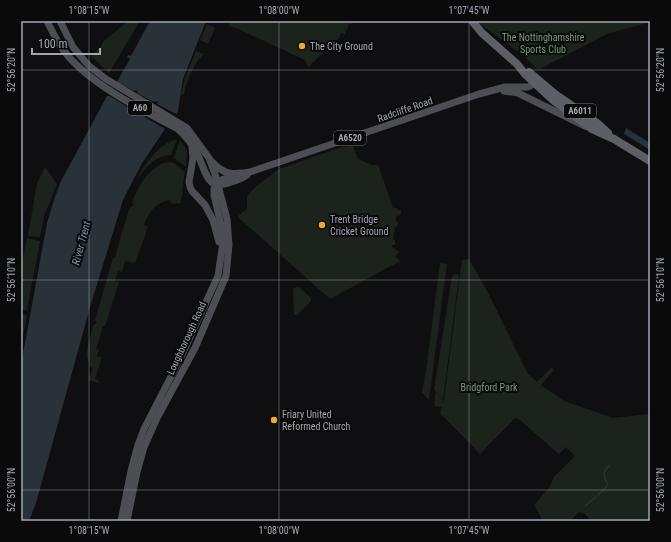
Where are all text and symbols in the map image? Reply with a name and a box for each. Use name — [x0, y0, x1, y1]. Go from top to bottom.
text: 1°08'15"W — [69, 5, 110, 16]
text: 1°08'00"W — [259, 5, 300, 16]
text: 1°07'45"W — [449, 5, 490, 16]
scale bar — [32, 30, 100, 56]
park label: The Nottinghamshire Sports Club — [502, 32, 585, 55]
text: 100 m — [38, 37, 68, 51]
marker: The City Ground — [297, 41, 307, 51]
place label: The City Ground — [310, 41, 373, 52]
text: 52°56'20"N — [6, 48, 17, 92]
text: 52°56'20"N — [655, 48, 666, 92]
street label: Radcliffe Road — [376, 95, 434, 124]
road number: A60 — [128, 101, 152, 115]
road number: A6011 — [564, 104, 596, 118]
road number: A6520 — [334, 131, 366, 145]
place label: Trent Bridge Cricket Ground — [330, 214, 389, 237]
water label: River Trent — [69, 219, 94, 266]
marker: Trent Bridge Cricket Ground — [317, 220, 327, 230]
text: 52°56'10"N — [6, 258, 17, 302]
text: 52°56'10"N — [655, 258, 666, 302]
street label: Loughborough Road — [165, 300, 208, 376]
park label: Bridgford Park — [461, 382, 518, 393]
place label: Friary United Reformed Church — [282, 409, 351, 432]
marker: Friary United Reformed Church — [269, 415, 279, 425]
text: 52°56'00"N — [6, 468, 17, 512]
text: 52°56'00"N — [655, 468, 666, 512]
text: 1°08'15"W — [69, 525, 110, 536]
text: 1°08'00"W — [259, 525, 300, 536]
text: 1°07'45"W — [449, 525, 490, 536]

